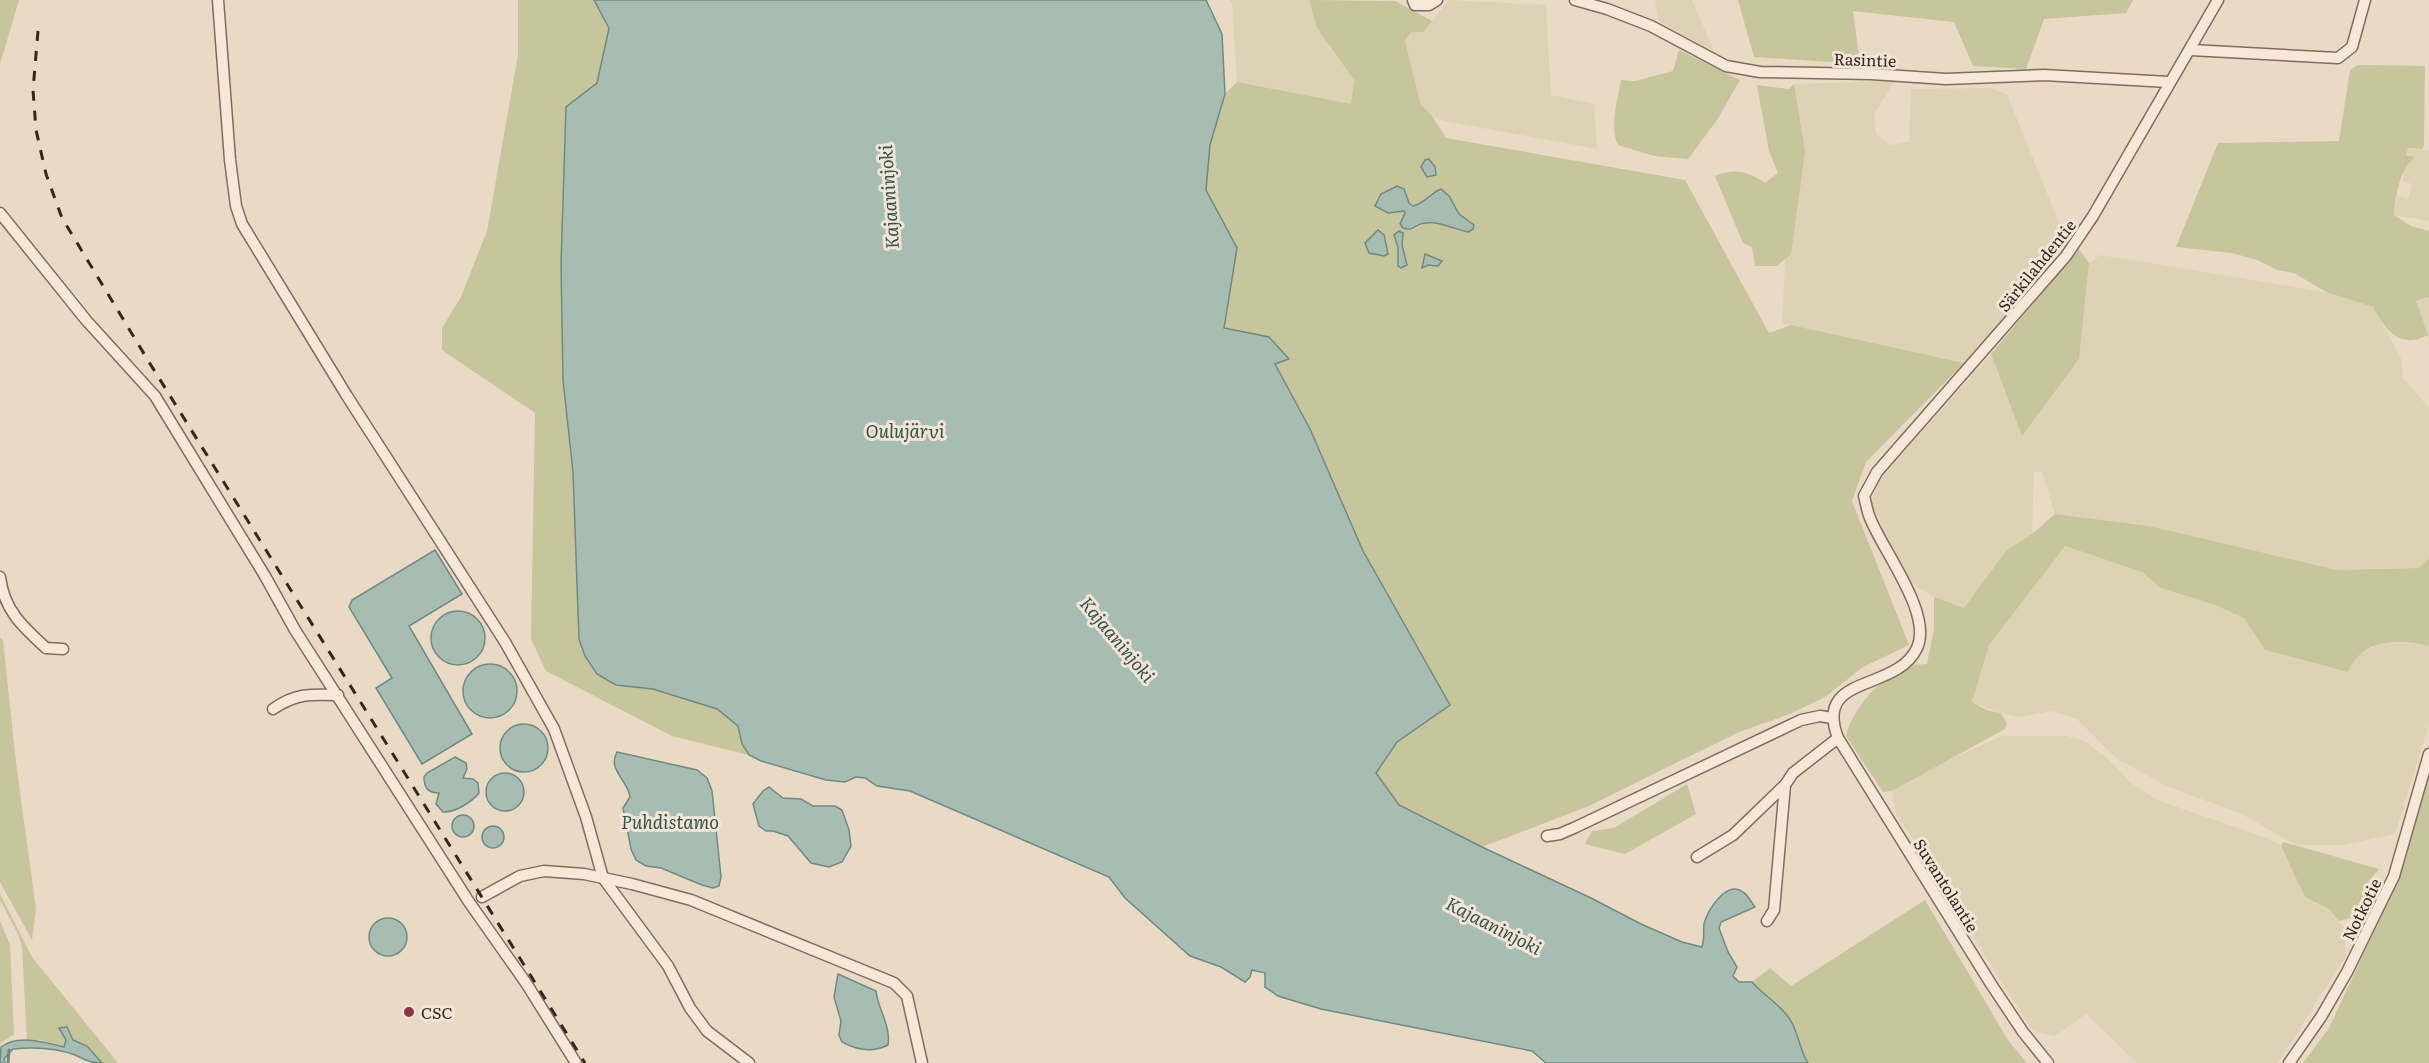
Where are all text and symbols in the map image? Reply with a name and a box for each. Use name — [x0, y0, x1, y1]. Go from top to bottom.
street label: Rasintie — [1833, 46, 1897, 72]
water label: Kajaaninjoki — [871, 143, 905, 250]
street label: Särkilahdentie — [1991, 214, 2081, 316]
water label: Oulujärvi — [866, 417, 945, 444]
water label: Kajaaninjoki — [1074, 590, 1162, 688]
water label: Puhdistamo — [621, 808, 719, 835]
street label: Suvantolantie — [1909, 834, 1985, 936]
street label: Notkotie — [2336, 874, 2386, 944]
water label: Kajaaninjoki — [1441, 889, 1547, 961]
place label: CSC — [421, 1000, 453, 1024]
marker: CSC — [402, 1005, 416, 1019]

